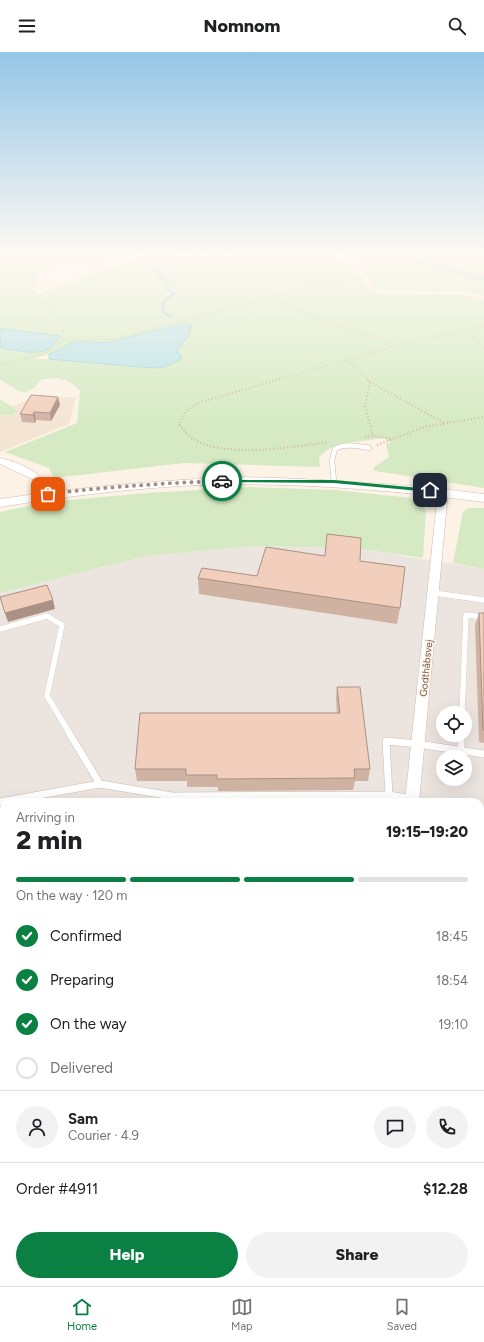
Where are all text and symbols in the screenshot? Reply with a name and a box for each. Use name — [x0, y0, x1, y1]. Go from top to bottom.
icon: menu — [16, 15, 38, 37]
text: Nomnom — [204, 15, 280, 37]
icon: search — [446, 15, 468, 37]
courier — [202, 461, 242, 501]
icon: car — [211, 470, 233, 492]
pin — [413, 473, 447, 507]
pin — [31, 477, 65, 511]
icon: home — [419, 479, 441, 501]
icon: bag — [37, 483, 59, 505]
street label: Godthåbsvej — [417, 638, 435, 697]
map controls — [436, 706, 472, 786]
button: locate — [436, 706, 472, 742]
button: layers — [436, 750, 472, 786]
text: Arriving in — [16, 810, 75, 825]
text: 19:15–19:20 — [386, 823, 468, 841]
text: 2 min — [16, 824, 82, 856]
text: On the way · 120 m — [16, 888, 127, 903]
icon: check — [16, 925, 38, 947]
text: Confirmed — [50, 927, 122, 945]
text: 18:45 — [436, 929, 468, 944]
icon: check — [16, 969, 38, 991]
text: Preparing — [50, 971, 114, 989]
text: 18:54 — [436, 973, 468, 988]
icon: check — [16, 1013, 38, 1035]
text: On the way — [50, 1015, 127, 1033]
text: 19:10 — [438, 1017, 468, 1032]
text: Delivered — [50, 1059, 113, 1077]
button: person — [16, 1106, 58, 1148]
button: chat — [374, 1106, 416, 1148]
button: phone — [426, 1106, 468, 1148]
text: Sam — [68, 1110, 98, 1128]
text: Courier · 4.9 — [68, 1128, 139, 1143]
text: Order #4911 — [16, 1180, 98, 1198]
text: $12.28 — [423, 1180, 468, 1198]
button: Help — [16, 1232, 238, 1278]
button: Share — [246, 1232, 468, 1278]
tab: Home — [67, 1296, 97, 1333]
tab: Map — [231, 1296, 253, 1333]
tab: Saved — [387, 1296, 417, 1333]

